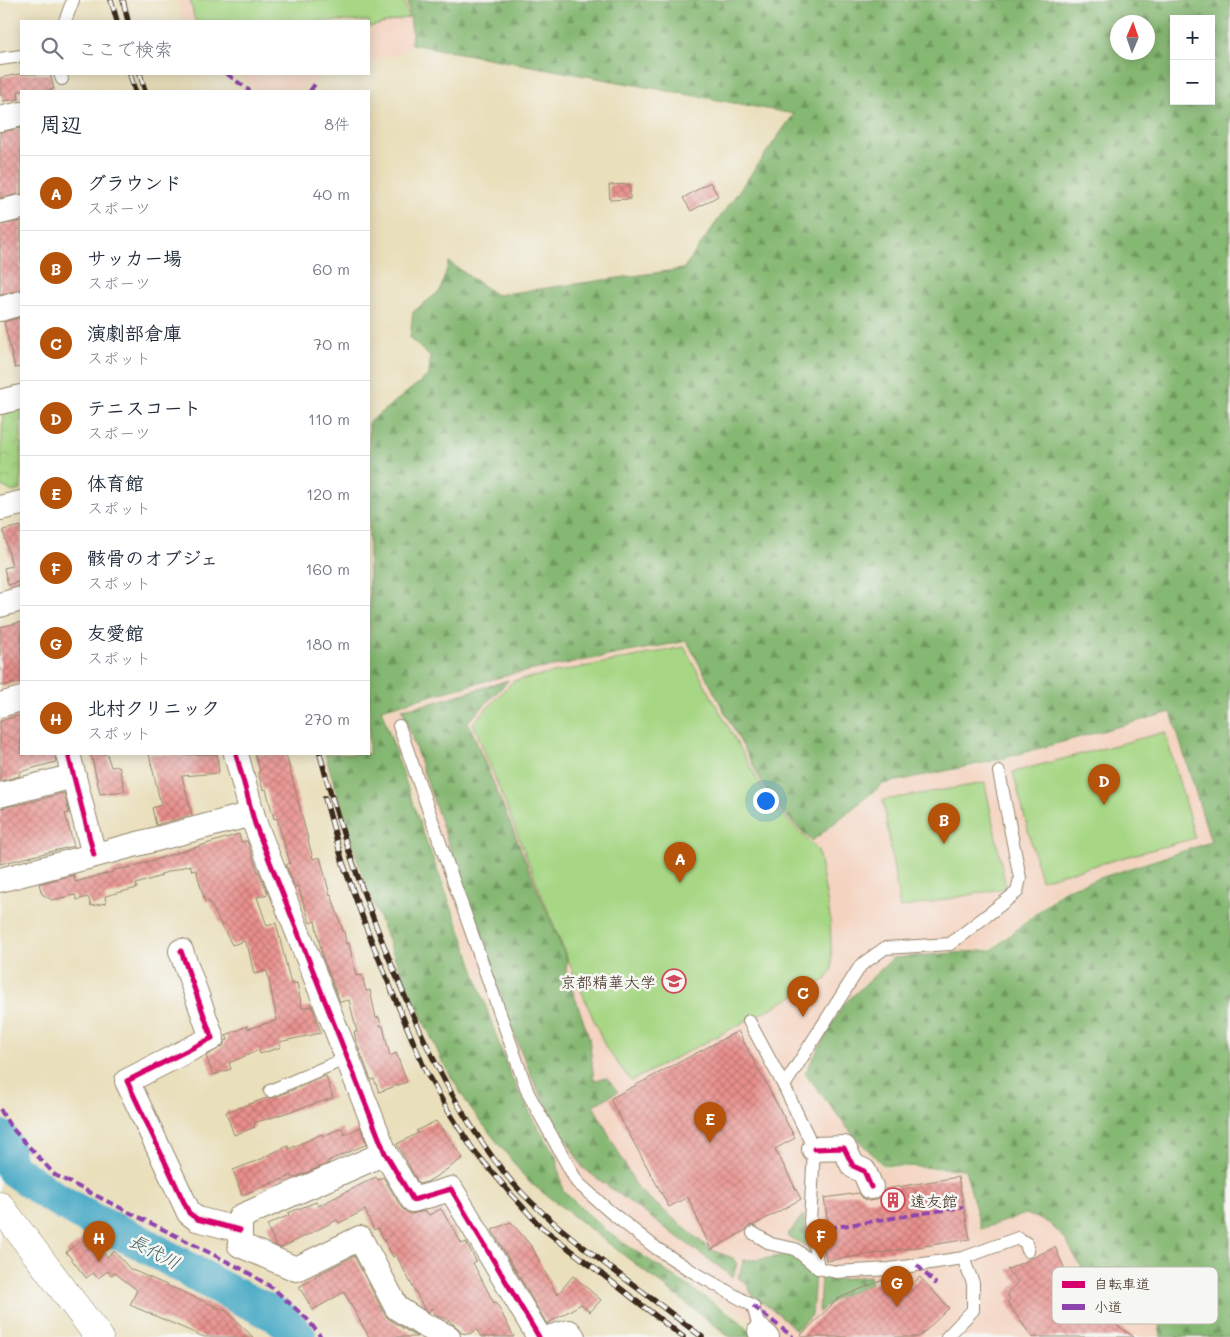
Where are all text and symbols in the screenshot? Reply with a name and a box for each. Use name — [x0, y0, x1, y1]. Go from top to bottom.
north arrow — [1110, 15, 1155, 60]
map controls — [1170, 15, 1215, 105]
button: + — [1170, 15, 1215, 60]
search box — [20, 20, 370, 75]
icon: search — [38, 34, 66, 62]
text: ここで検索 — [78, 36, 173, 61]
button: − — [1170, 60, 1215, 105]
text: 周辺 — [40, 110, 82, 137]
text: 8件 — [324, 113, 350, 134]
text: グラウンド — [87, 170, 182, 195]
text: A — [50, 183, 62, 204]
text: 40 m — [313, 183, 350, 204]
text: スポーツ — [87, 197, 151, 218]
text: サッカー場 — [87, 245, 182, 270]
text: B — [51, 258, 61, 279]
text: 60 m — [313, 258, 350, 279]
text: スポーツ — [87, 272, 151, 293]
text: 演劇部倉庫 — [87, 320, 182, 345]
text: C — [50, 333, 62, 354]
text: 70 m — [313, 333, 350, 354]
text: スポット — [87, 347, 151, 368]
text: テニスコート — [87, 395, 201, 420]
text: D — [50, 408, 62, 429]
text: 110 m — [308, 408, 350, 429]
text: スポーツ — [87, 422, 151, 443]
text: 体育館 — [87, 470, 144, 495]
text: E — [51, 483, 61, 504]
text: 120 m — [306, 483, 350, 504]
text: スポット — [87, 497, 151, 518]
text: 骸骨のオブジェ — [87, 545, 218, 570]
text: F — [51, 558, 61, 579]
text: 160 m — [305, 558, 350, 579]
text: スポット — [87, 572, 151, 593]
text: 友愛館 — [87, 620, 144, 645]
text: G — [50, 633, 62, 654]
text: 180 m — [305, 633, 350, 654]
text: スポット — [87, 647, 151, 668]
text: 北村クリニック — [87, 695, 220, 720]
text: H — [50, 708, 62, 729]
text: 270 m — [304, 708, 350, 729]
text: スポット — [87, 722, 151, 743]
pin: D — [1088, 764, 1120, 805]
your location — [753, 788, 779, 814]
pin: B — [928, 803, 960, 844]
pin: A — [664, 842, 696, 883]
school or university icon: 京都精華大学 — [661, 968, 687, 994]
place label: 京都精華大学 — [560, 971, 656, 992]
pin: C — [787, 976, 819, 1017]
pin: E — [694, 1102, 726, 1143]
building icon: 遠友館 — [880, 1187, 906, 1213]
place label: 遠友館 — [910, 1190, 958, 1211]
pin: F — [805, 1219, 837, 1260]
pin: H — [83, 1221, 115, 1262]
water label: 長代川 — [126, 1228, 184, 1274]
pin: G — [881, 1266, 913, 1307]
legend — [1052, 1267, 1218, 1324]
text: 自転車道 — [1094, 1274, 1150, 1293]
text: 小道 — [1094, 1297, 1122, 1316]

